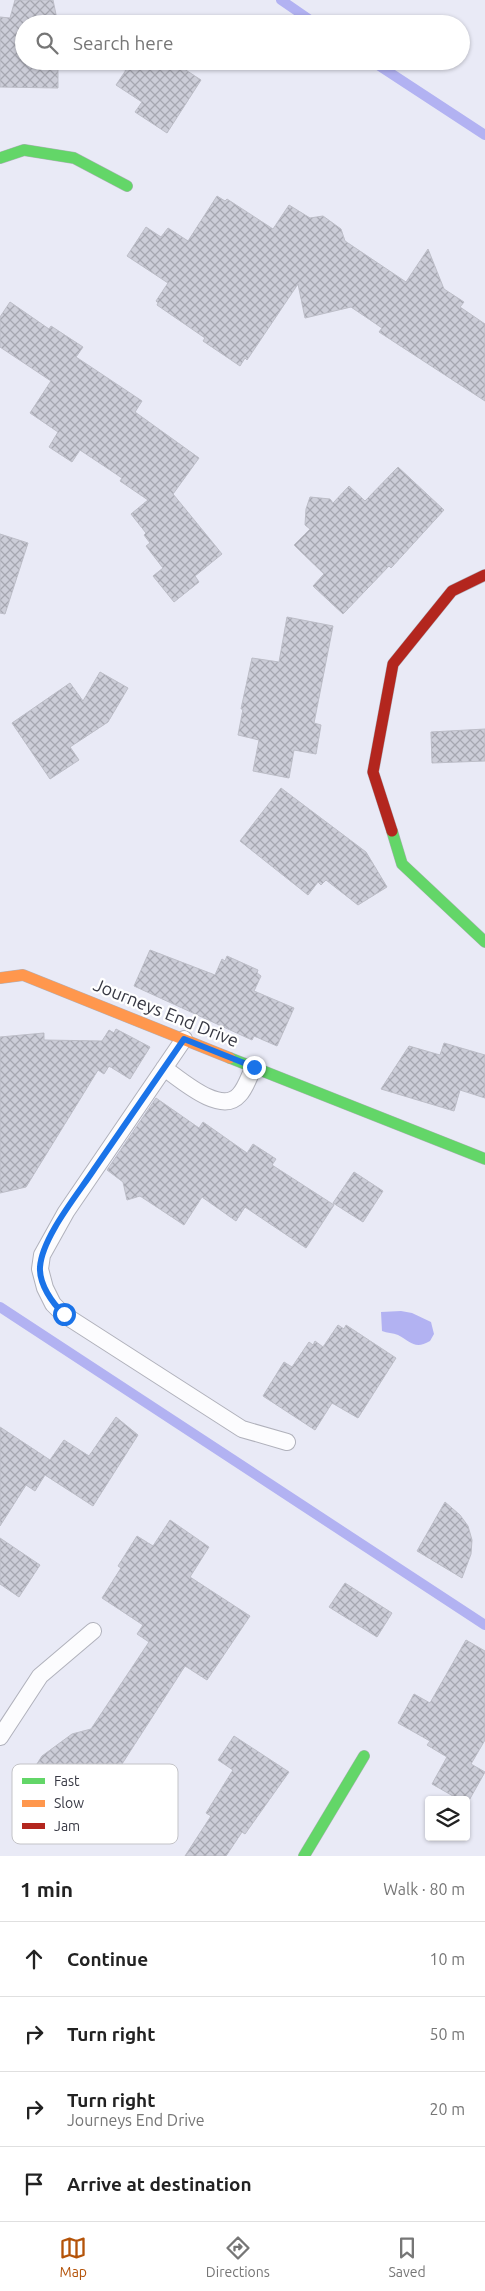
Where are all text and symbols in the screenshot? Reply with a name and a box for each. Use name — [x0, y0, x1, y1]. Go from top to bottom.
search box — [15, 15, 470, 70]
icon: search — [33, 29, 61, 57]
text: Search here — [73, 32, 173, 54]
street label: Journeys End Drive — [91, 974, 242, 1050]
route end — [243, 1056, 266, 1079]
route start — [53, 1303, 76, 1326]
legend — [12, 1764, 178, 1844]
text: Fast — [54, 1773, 80, 1789]
text: Slow — [54, 1795, 84, 1811]
map controls — [425, 1796, 470, 1841]
button: layers — [425, 1796, 470, 1841]
text: Jam — [54, 1818, 80, 1834]
text: 1 min — [20, 1877, 73, 1901]
text: Walk · 80 m — [383, 1880, 465, 1898]
icon: ahead — [20, 1945, 48, 1973]
text: Continue — [67, 1948, 148, 1970]
text: 10 m — [429, 1950, 465, 1968]
icon: right — [20, 2020, 48, 2048]
text: Turn right — [67, 2023, 155, 2045]
text: 50 m — [429, 2025, 465, 2043]
text: Turn right — [67, 2089, 155, 2111]
icon: right — [20, 2095, 48, 2123]
text: 20 m — [429, 2100, 465, 2118]
text: Journeys End Drive — [67, 2111, 205, 2129]
icon: arrive — [20, 2170, 48, 2198]
text: Arrive at destination — [67, 2173, 252, 2195]
tab: Map — [59, 2234, 87, 2280]
tab: Directions — [206, 2234, 270, 2280]
tab: Saved — [388, 2234, 426, 2280]

